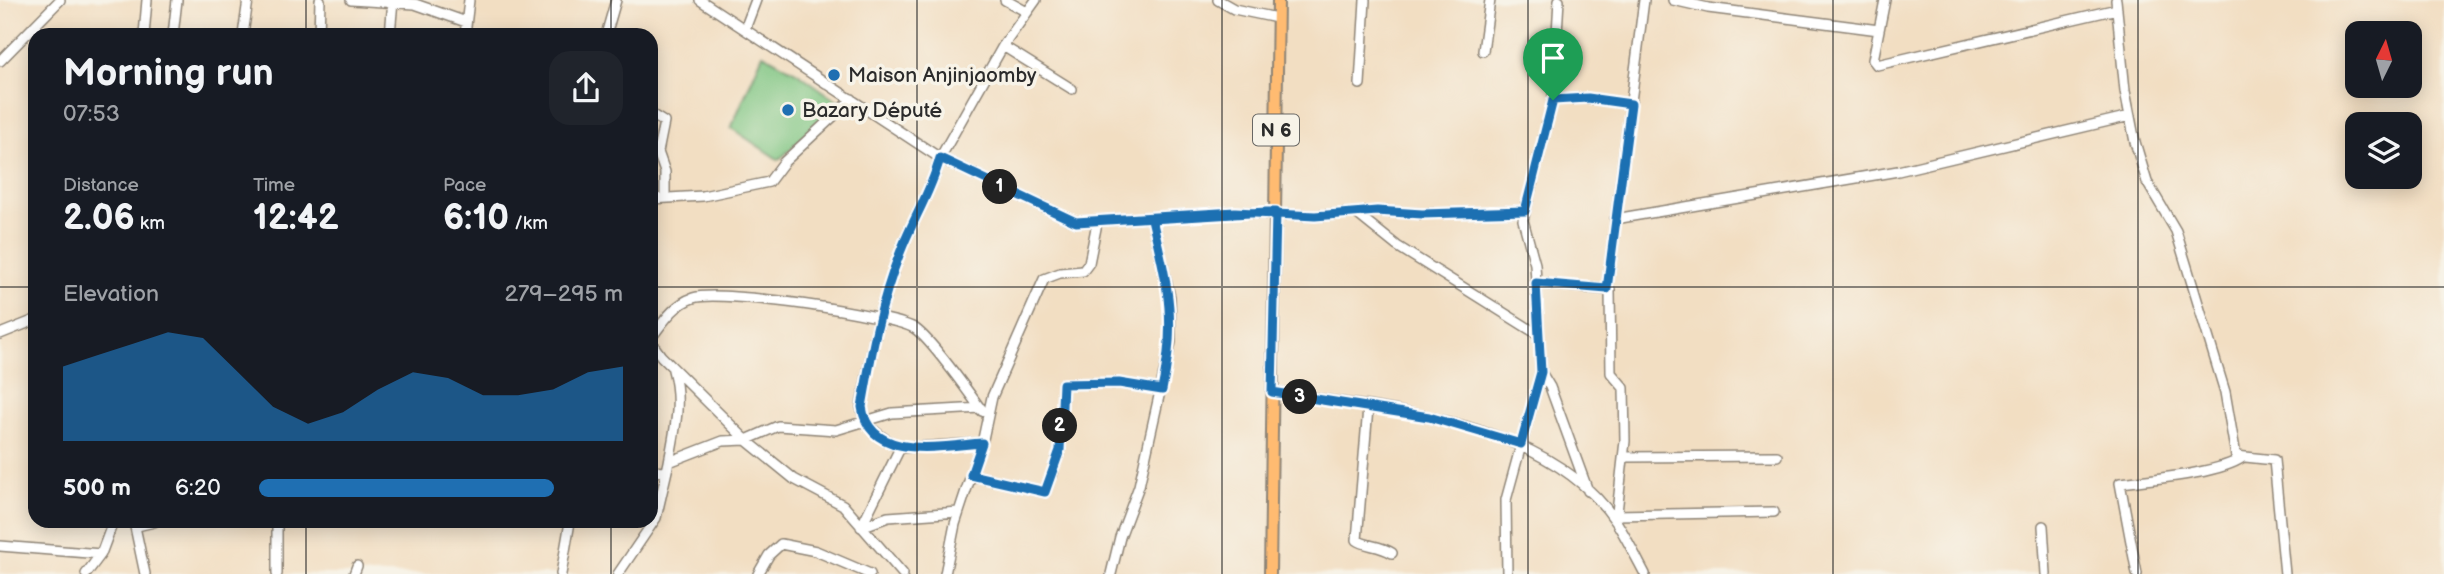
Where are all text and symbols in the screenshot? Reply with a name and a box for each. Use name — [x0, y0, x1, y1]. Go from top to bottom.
north arrow — [2345, 21, 2422, 98]
map controls — [2345, 21, 2422, 189]
pin — [1523, 28, 1583, 100]
icon: arrive — [1534, 39, 1572, 77]
text: Morning run — [63, 51, 274, 96]
button: share — [549, 51, 623, 125]
place label: Maison Anjinjaomby — [848, 63, 1037, 88]
marker: Maison Anjinjaomby — [826, 67, 842, 83]
place label: Bazary Député — [802, 98, 943, 123]
text: 07:53 — [63, 100, 120, 128]
marker: Bazary Député — [780, 102, 796, 118]
button: layers — [2345, 112, 2422, 189]
road number: N 6 — [1253, 114, 1299, 146]
pin: 1 — [982, 170, 1018, 204]
text: Distance — [63, 174, 139, 197]
text: Time — [253, 174, 295, 197]
text: Pace — [443, 174, 486, 197]
text: 1 — [996, 175, 1004, 198]
text: 2.06 — [63, 197, 135, 240]
text: 12:42 — [253, 197, 339, 240]
text: 6:10 — [443, 197, 509, 240]
text: km — [135, 212, 165, 235]
text: /km — [509, 212, 548, 235]
text: Elevation — [63, 280, 159, 308]
text: 279–295 m — [504, 280, 623, 308]
pin: 3 — [1282, 380, 1318, 414]
text: 3 — [1294, 385, 1305, 408]
pin: 2 — [1042, 408, 1078, 444]
text: 2 — [1054, 414, 1065, 437]
text: 500 m — [63, 474, 131, 502]
text: 6:20 — [175, 474, 221, 502]

